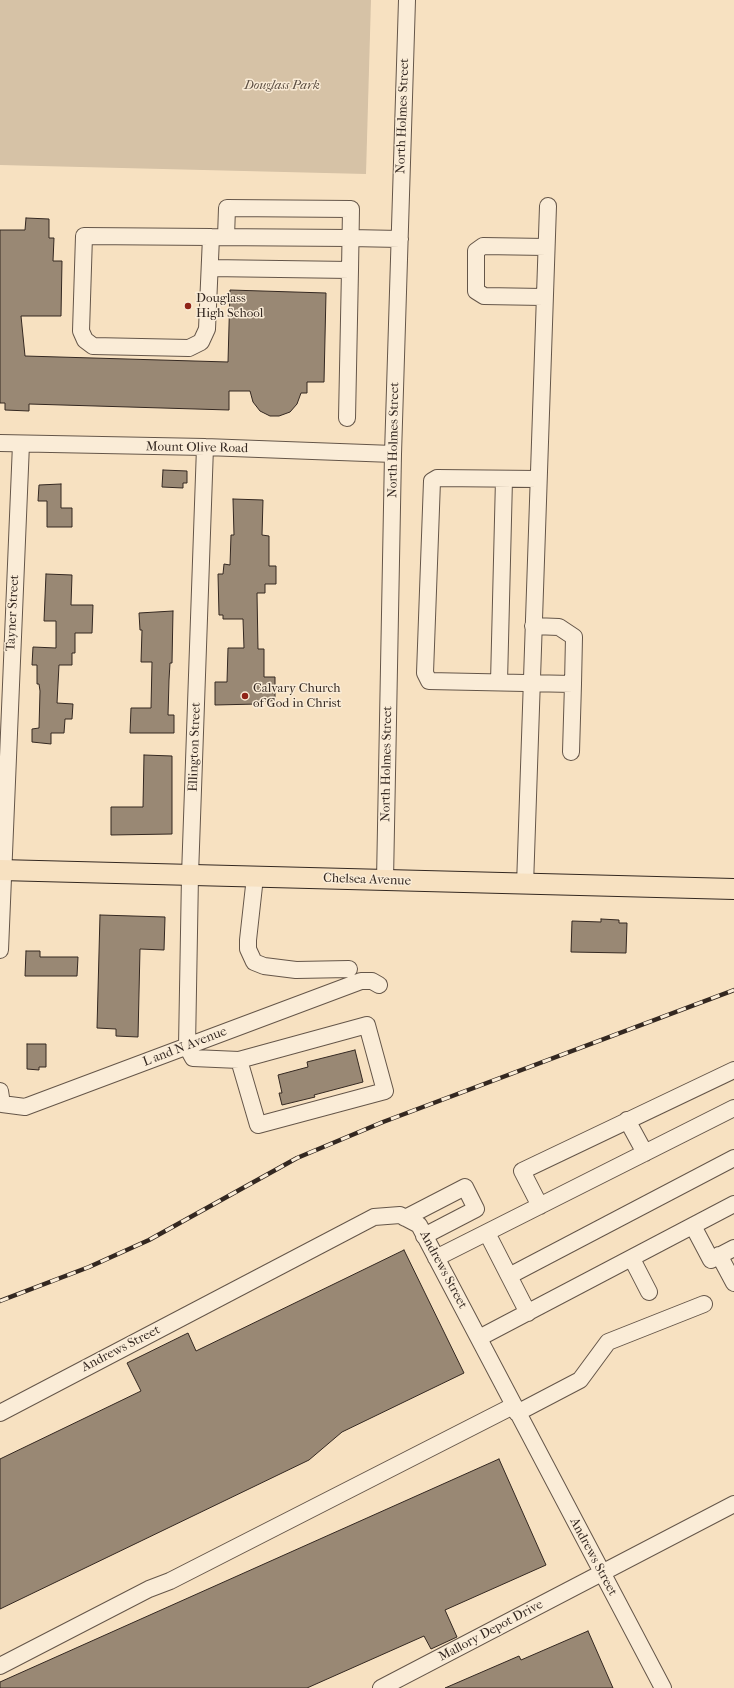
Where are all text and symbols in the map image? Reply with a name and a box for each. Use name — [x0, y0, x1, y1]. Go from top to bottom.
street label: North Holmes Street — [393, 58, 413, 174]
park label: Douglass Park — [244, 78, 320, 94]
place label: Douglass High School — [196, 291, 263, 322]
marker: Douglass High School — [183, 301, 193, 311]
street label: North Holmes Street — [385, 382, 403, 498]
street label: Mount Olive Road — [146, 439, 248, 457]
street label: Tayner Street — [3, 574, 23, 652]
place label: Calvary Church of God in Christ — [253, 681, 341, 712]
marker: Calvary Church of God in Christ — [240, 691, 250, 701]
street label: Ellington Street — [186, 702, 204, 792]
street label: North Holmes Street — [378, 706, 396, 822]
street label: Chelsea Avenue — [323, 871, 411, 889]
street label: L and N Avenue — [141, 1024, 229, 1070]
street label: Andrews Street — [416, 1228, 470, 1312]
street label: Andrews Street — [79, 1322, 163, 1376]
street label: Andrews Street — [566, 1515, 620, 1599]
street label: Mallory Depot Drive — [436, 1597, 546, 1665]

